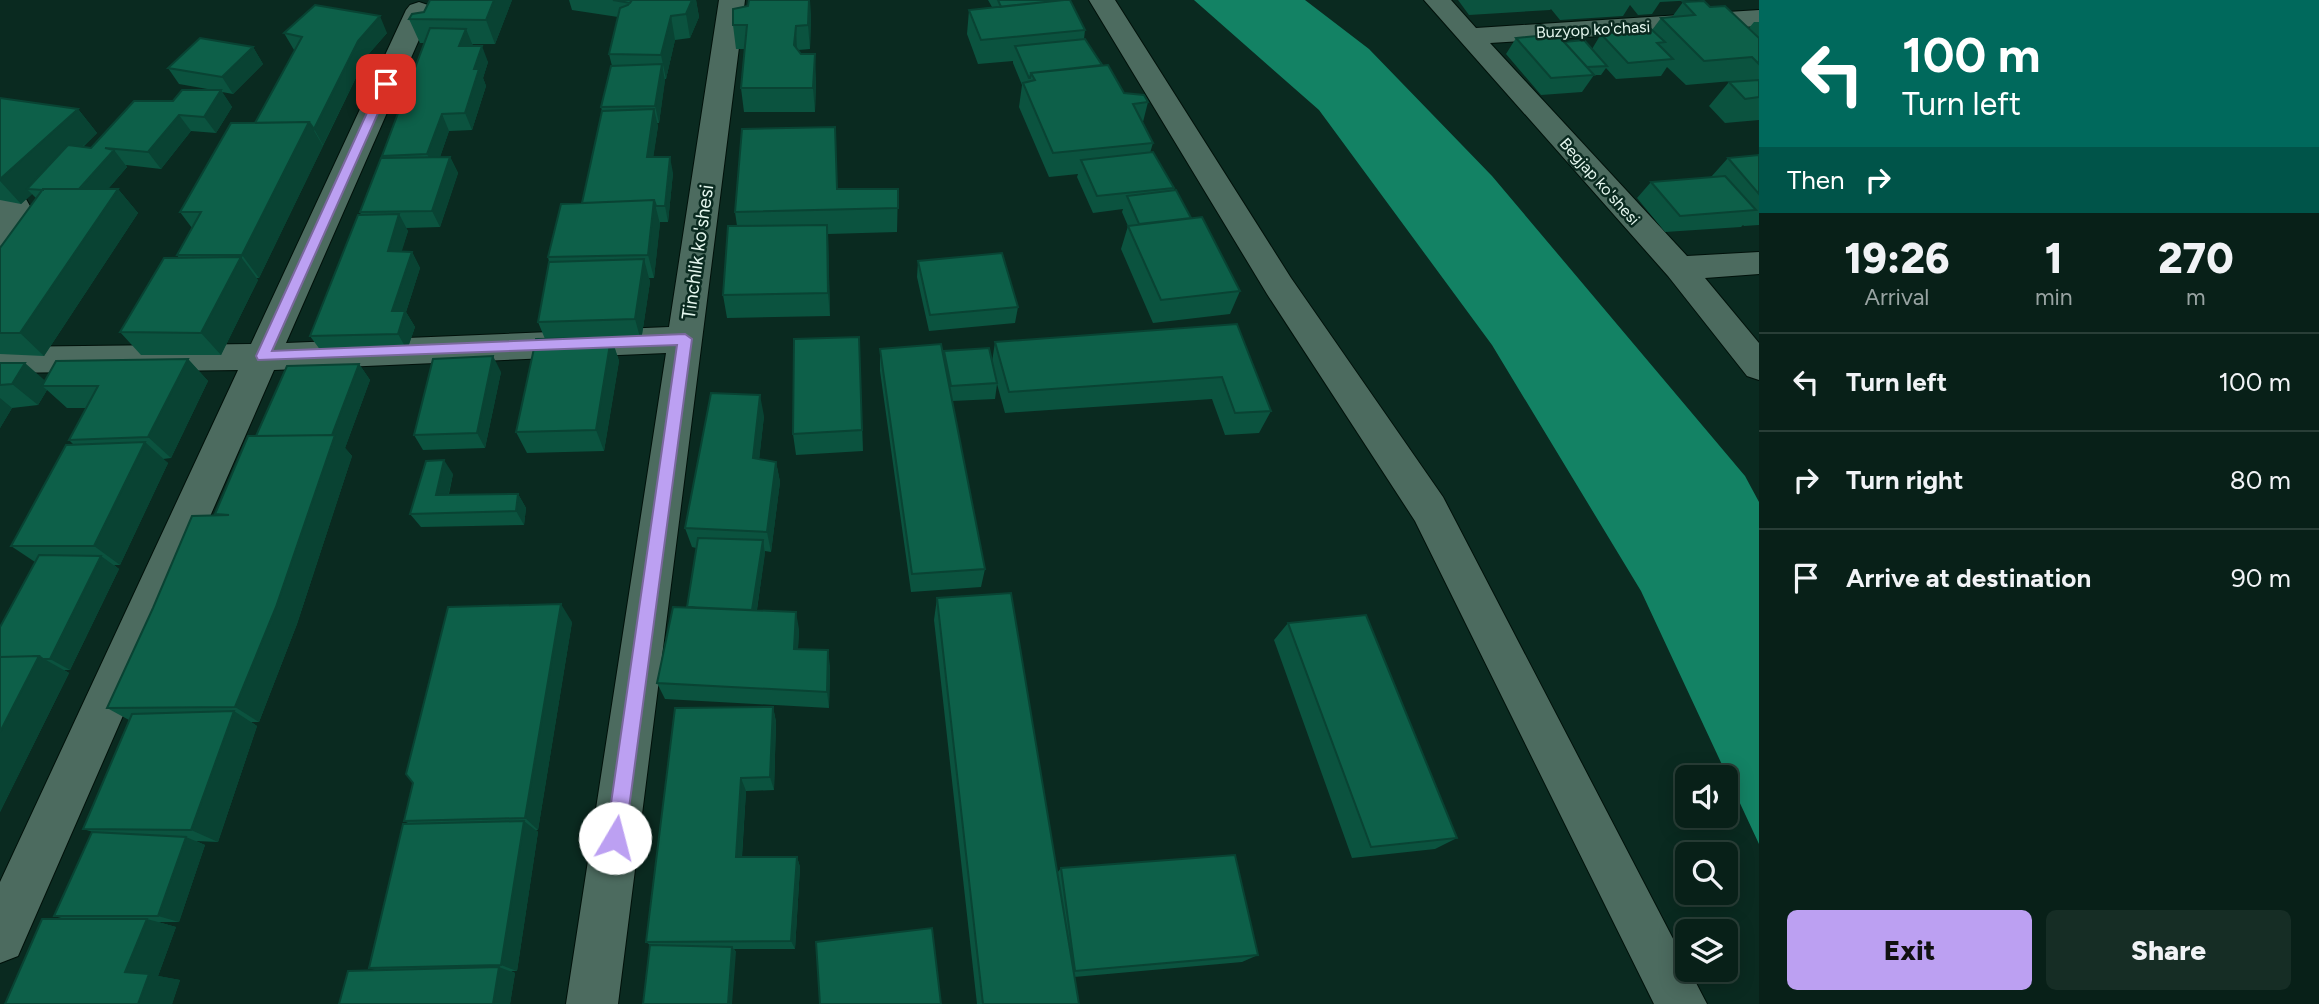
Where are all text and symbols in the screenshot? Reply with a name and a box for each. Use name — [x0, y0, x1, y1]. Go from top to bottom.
street label: Buzyop ko'chasi — [1535, 17, 1651, 42]
text: 100 m — [1902, 25, 2041, 84]
icon: left — [1787, 28, 1878, 119]
pin — [356, 54, 416, 114]
icon: arrive — [367, 65, 405, 103]
text: Turn left — [1902, 85, 2021, 123]
street label: Begjap ko'shesi — [1556, 134, 1644, 229]
icon: right — [1859, 161, 1897, 199]
text: Then — [1787, 164, 1845, 196]
street label: Tinchlik ko'shesi — [677, 183, 718, 321]
text: 19:26 — [1844, 233, 1950, 284]
text: 1 — [2045, 233, 2063, 284]
text: 270 — [2158, 233, 2234, 284]
text: Arrival — [1864, 283, 1929, 311]
text: min — [2035, 283, 2073, 311]
text: m — [2186, 283, 2206, 311]
icon: left — [1787, 363, 1825, 401]
text: Turn left — [1846, 366, 1947, 398]
text: 100 m — [2218, 366, 2291, 398]
icon: right — [1787, 461, 1825, 499]
text: Turn right — [1846, 464, 1963, 496]
text: 80 m — [2230, 464, 2291, 496]
icon: arrive — [1787, 559, 1825, 597]
text: Arrive at destination — [1846, 562, 2091, 594]
text: 90 m — [2231, 562, 2291, 594]
map controls — [1675, 765, 1738, 982]
button: sound — [1675, 765, 1738, 828]
position arrow — [578, 801, 652, 875]
button: search — [1675, 842, 1738, 905]
button: Exit — [1787, 910, 2032, 990]
button: Share — [2046, 910, 2291, 990]
button: layers — [1675, 919, 1738, 982]

